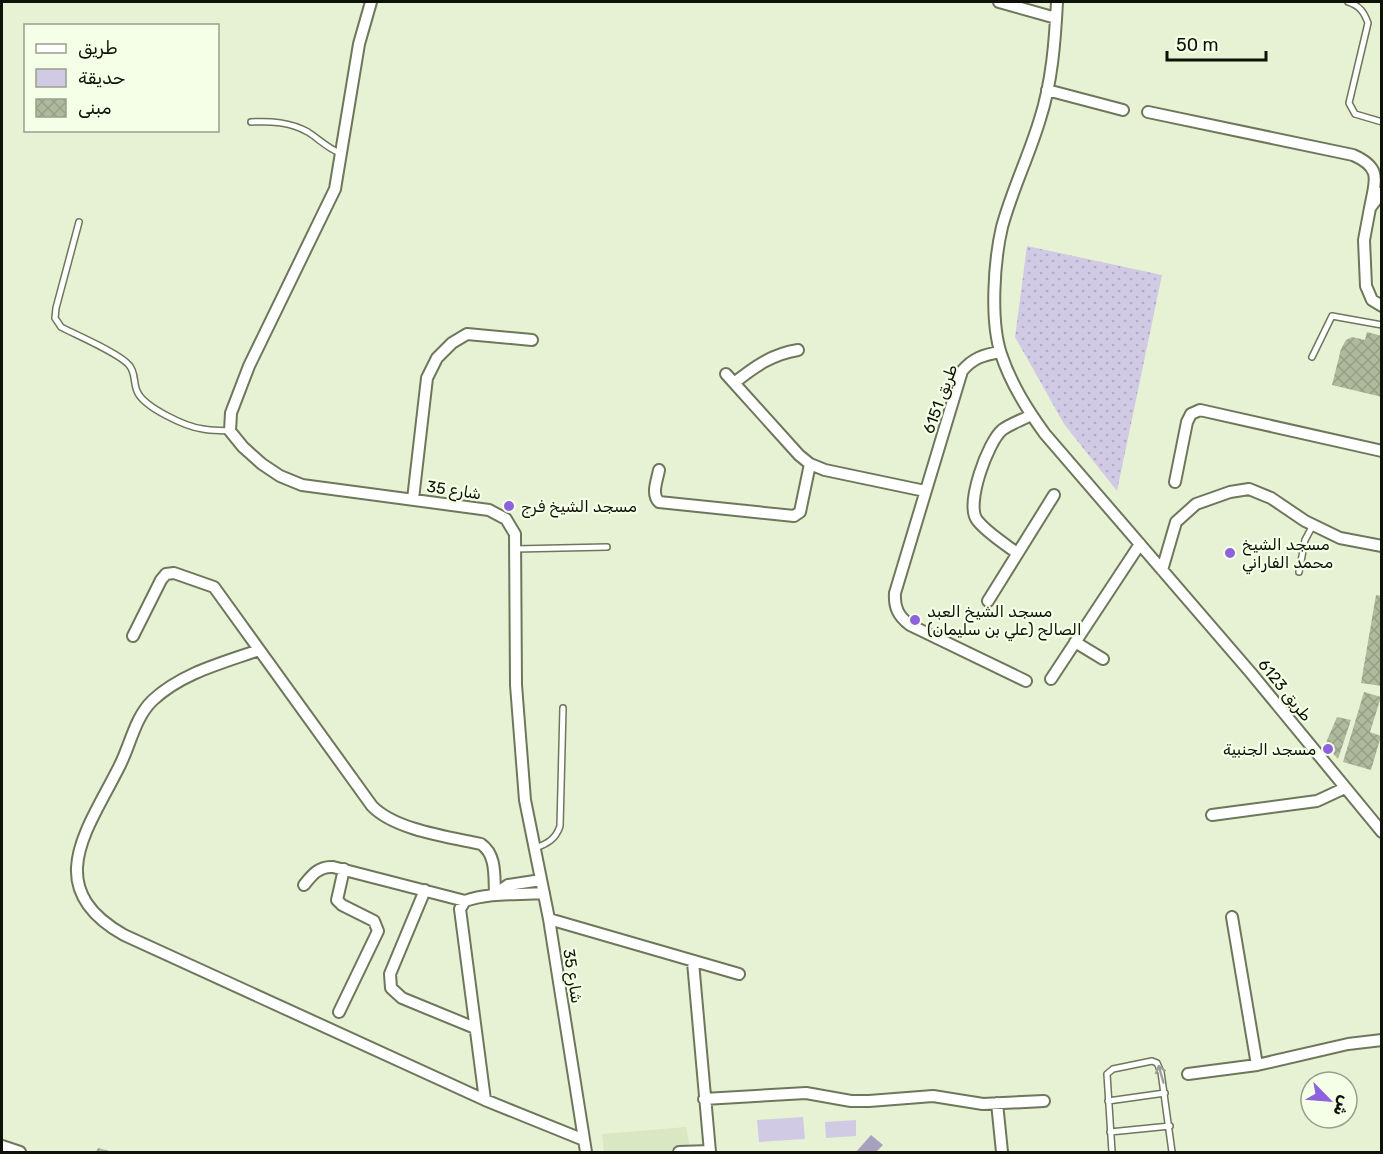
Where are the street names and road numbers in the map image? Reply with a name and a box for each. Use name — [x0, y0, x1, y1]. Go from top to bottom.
street label: طريق 6151 — [919, 362, 962, 436]
street label: شارع 35 — [425, 477, 483, 505]
street label: طريق 6123 — [1253, 655, 1316, 726]
street label: شارع 35 — [557, 947, 587, 1005]

